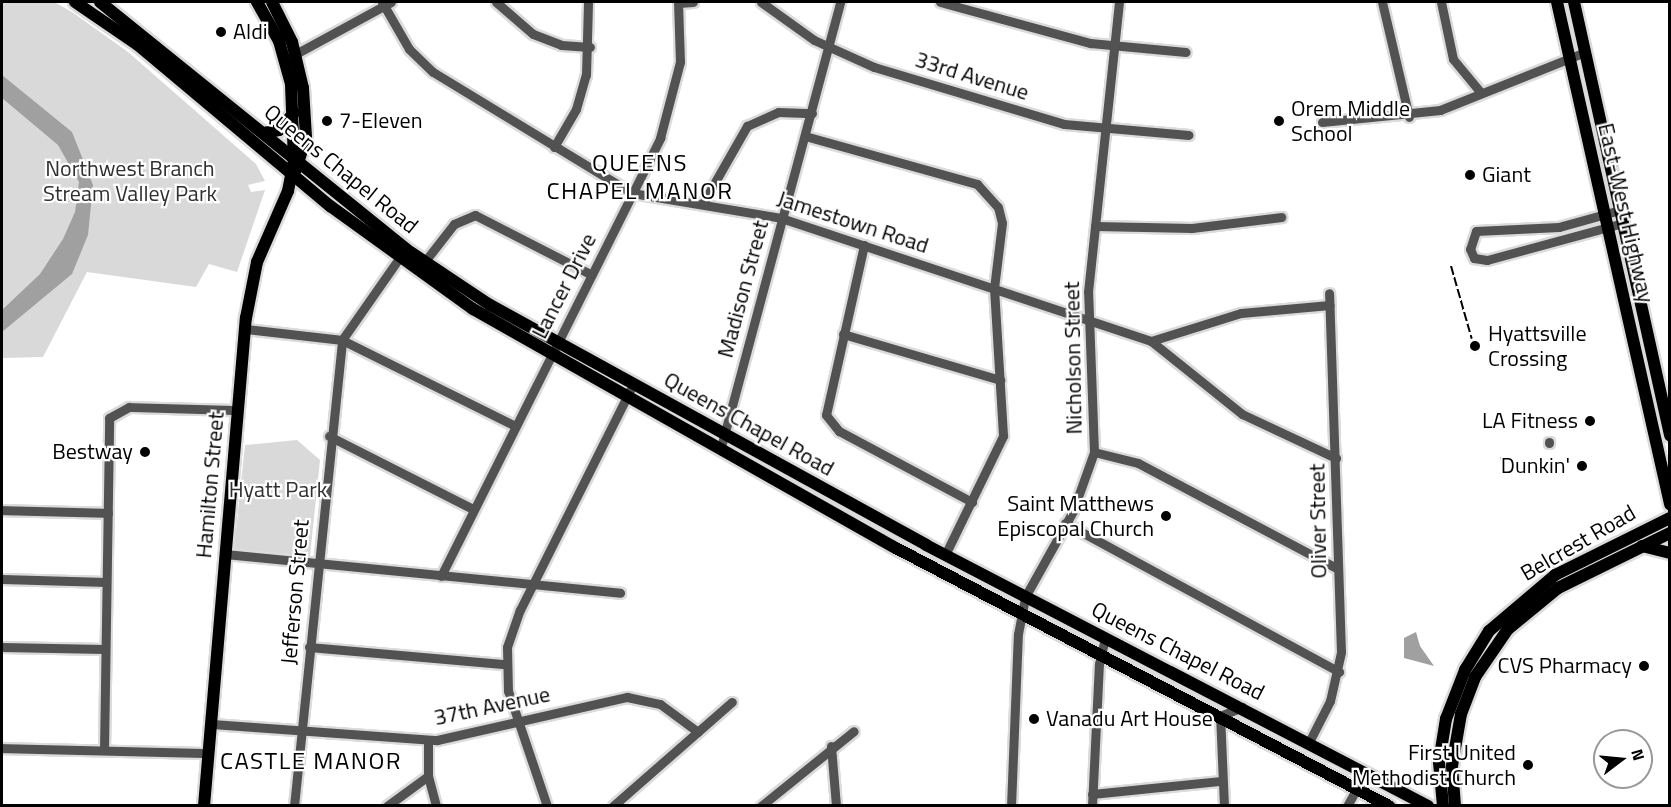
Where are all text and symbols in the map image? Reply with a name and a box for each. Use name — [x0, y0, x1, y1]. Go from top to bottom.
place label: Aldi — [233, 19, 268, 45]
marker: Aldi — [214, 25, 228, 39]
street label: 33rd Avenue — [912, 46, 1032, 106]
place label: Orem Middle School — [1291, 95, 1410, 146]
street label: Queens Chapel Road — [259, 99, 423, 239]
place label: 7-Eleven — [339, 108, 422, 134]
marker: 7-Eleven — [320, 114, 334, 128]
marker: Orem Middle School — [1272, 114, 1286, 128]
street label: East-West Highway — [1592, 121, 1660, 305]
district label: QUEENS CHAPEL MANOR — [546, 149, 734, 205]
park label: Northwest Branch Stream Valley Park — [43, 155, 217, 206]
place label: Giant — [1482, 162, 1531, 188]
marker: Giant — [1463, 168, 1477, 182]
street label: Jamestown Road — [774, 185, 932, 259]
street label: Madison Street — [712, 217, 774, 361]
street label: Lancer Drive — [526, 229, 602, 343]
street label: Nicholson Street — [1058, 281, 1088, 435]
place label: Hyattsville Crossing — [1488, 320, 1586, 372]
marker: Hyattsville Crossing — [1466, 337, 1484, 355]
street label: Queens Chapel Road — [659, 366, 839, 482]
place label: LA Fitness — [1482, 408, 1578, 434]
street label: Hamilton Street — [190, 411, 230, 559]
marker: LA Fitness — [1583, 414, 1597, 428]
place label: Bestway — [52, 439, 133, 465]
marker: Bestway — [138, 445, 152, 459]
place label: Dunkin' — [1501, 453, 1570, 479]
marker: Dunkin' — [1575, 459, 1589, 473]
street label: Oliver Street — [1304, 463, 1332, 579]
park label: Hyatt Park — [229, 477, 327, 503]
place label: Saint Matthews Episcopal Church — [997, 490, 1154, 542]
street label: Belcrest Road — [1516, 500, 1640, 586]
marker: Saint Matthews Episcopal Church — [1159, 509, 1173, 523]
street label: Jefferson Street — [276, 518, 314, 666]
street label: Queens Chapel Road — [1087, 596, 1269, 706]
place label: CVS Pharmacy — [1498, 653, 1632, 679]
marker: CVS Pharmacy — [1637, 659, 1651, 673]
street label: 37th Avenue — [432, 681, 552, 731]
place label: Vanadu Art House — [1046, 706, 1213, 732]
marker: Vanadu Art House — [1027, 712, 1041, 726]
north arrow — [1593, 729, 1653, 789]
place label: First United Methodist Church — [1352, 739, 1516, 790]
text: N — [1625, 746, 1651, 763]
district label: CASTLE MANOR — [220, 747, 402, 775]
marker: First United Methodist Church — [1521, 758, 1535, 772]

